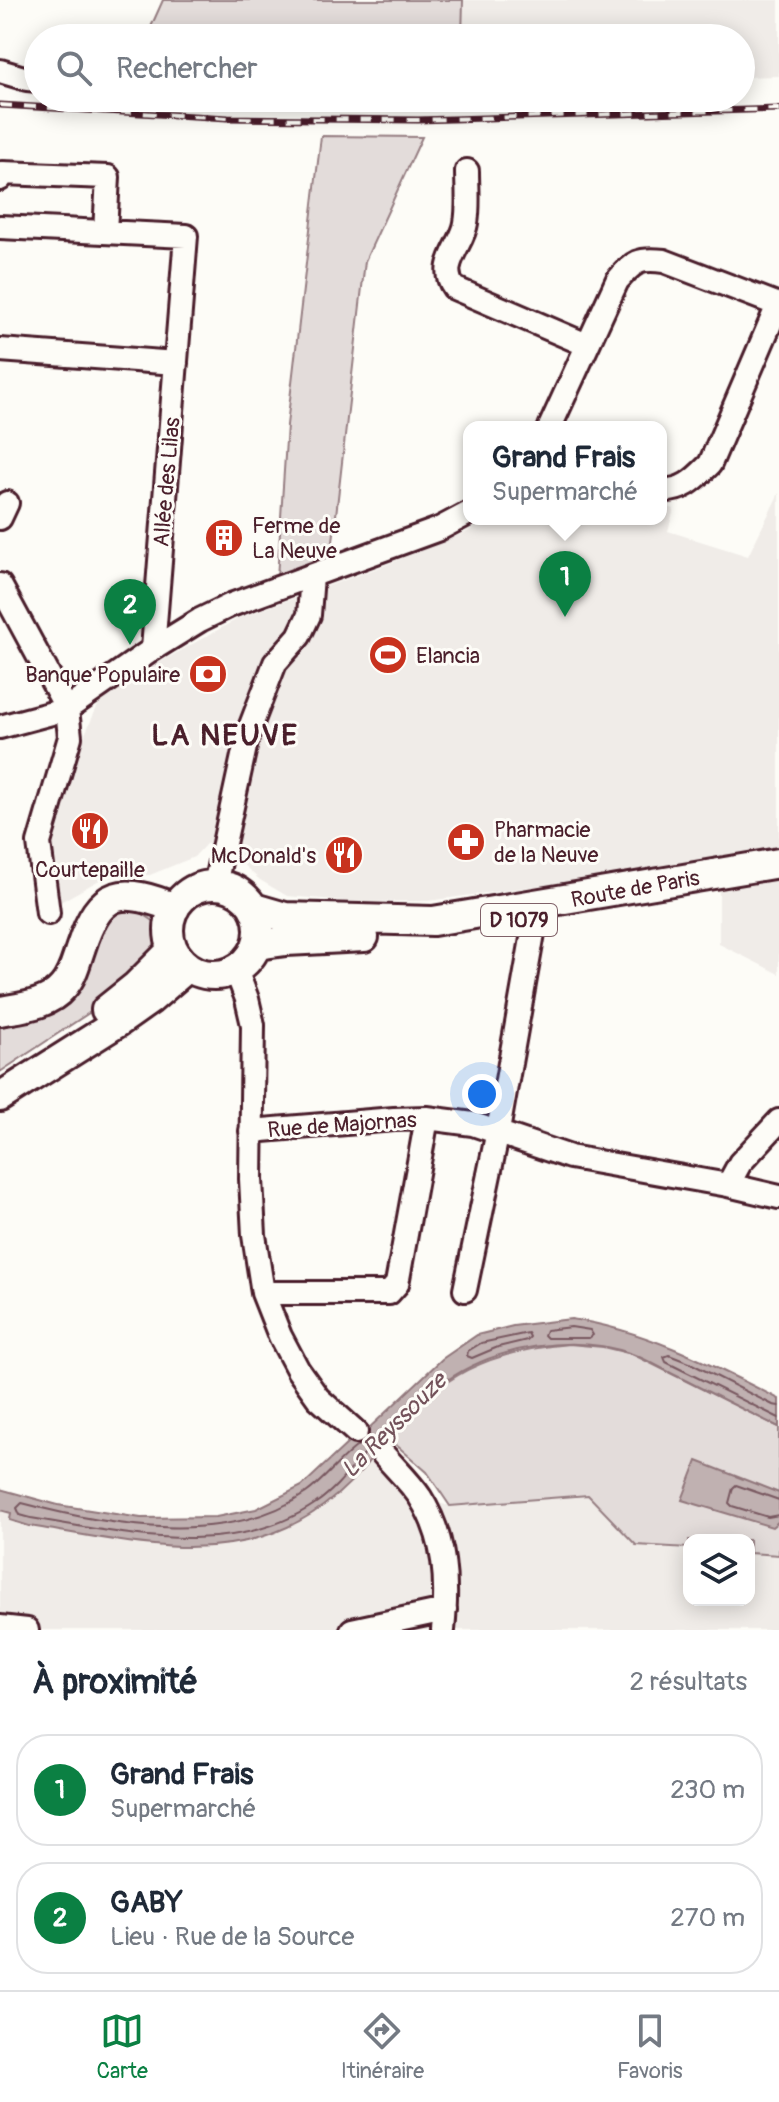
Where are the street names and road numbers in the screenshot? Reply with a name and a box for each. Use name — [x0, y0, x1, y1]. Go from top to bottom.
street label: Allée des Lilas — [147, 416, 187, 548]
street label: Route de Paris — [569, 864, 702, 914]
road number: D 1079 — [481, 904, 557, 936]
street label: Rue de Majornas — [267, 1106, 418, 1144]

